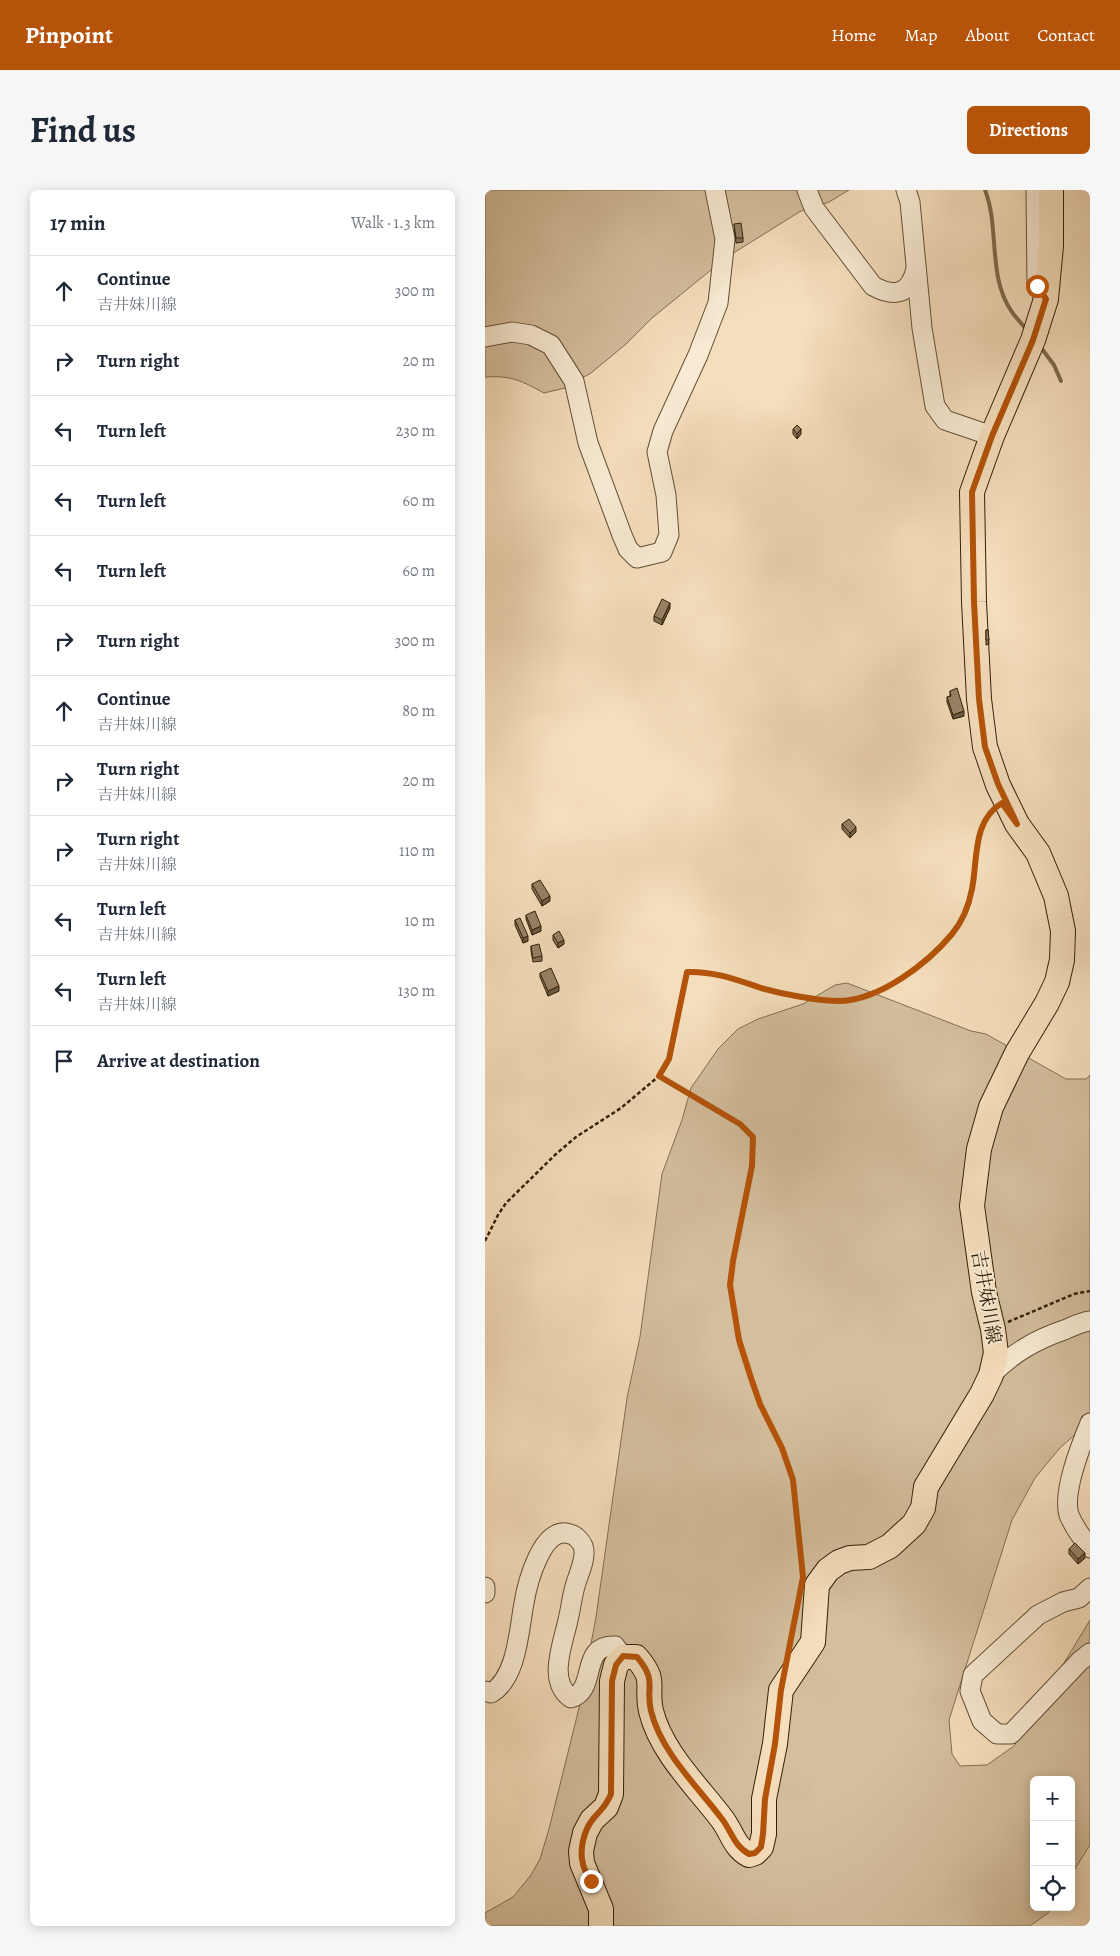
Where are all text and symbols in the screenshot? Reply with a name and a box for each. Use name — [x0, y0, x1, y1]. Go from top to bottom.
text: Pinpoint — [25, 19, 113, 51]
text: Home — [831, 23, 876, 47]
text: Map — [904, 23, 937, 47]
text: About — [965, 23, 1009, 47]
text: Contact — [1037, 23, 1095, 47]
text: Find us — [30, 106, 136, 154]
button: Directions — [967, 106, 1090, 154]
text: 17 min — [50, 209, 106, 237]
text: Walk · 1.3 km — [351, 212, 435, 234]
text: Continue — [97, 266, 171, 292]
route start — [1026, 275, 1049, 298]
icon: ahead — [50, 277, 78, 305]
text: 300 m — [395, 280, 435, 302]
text: 吉井妹川線 — [97, 294, 177, 316]
icon: right — [50, 347, 78, 375]
text: Turn right — [97, 348, 179, 374]
text: 20 m — [402, 350, 435, 372]
icon: left — [50, 417, 78, 445]
text: Turn left — [97, 418, 166, 444]
text: 230 m — [396, 420, 435, 442]
icon: left — [50, 487, 78, 515]
text: Turn left — [97, 488, 166, 514]
text: 60 m — [403, 490, 435, 512]
icon: left — [50, 557, 78, 585]
text: Turn left — [97, 558, 166, 584]
text: 60 m — [403, 560, 435, 582]
icon: right — [50, 627, 78, 655]
text: Turn right — [97, 628, 179, 654]
text: 300 m — [395, 630, 435, 652]
text: Continue — [97, 686, 171, 712]
icon: ahead — [50, 697, 78, 725]
text: 80 m — [402, 700, 435, 722]
text: 吉井妹川線 — [97, 714, 177, 736]
text: Turn right — [97, 756, 179, 782]
icon: right — [50, 767, 78, 795]
text: 20 m — [402, 770, 435, 792]
text: 吉井妹川線 — [97, 784, 177, 806]
text: Turn right — [97, 826, 179, 852]
icon: right — [50, 837, 78, 865]
text: 110 m — [399, 840, 435, 862]
text: 吉井妹川線 — [97, 854, 177, 876]
text: Turn left — [97, 896, 166, 922]
icon: left — [50, 907, 78, 935]
text: 10 m — [405, 910, 435, 932]
text: 吉井妹川線 — [97, 924, 177, 946]
text: Turn left — [97, 966, 166, 992]
icon: left — [50, 977, 78, 1005]
text: 130 m — [398, 980, 435, 1002]
text: 吉井妹川線 — [97, 994, 177, 1016]
icon: arrive — [50, 1047, 78, 1075]
text: Arrive at destination — [97, 1048, 260, 1074]
street label: 吉井妹川線 — [965, 1248, 1007, 1346]
map controls — [1030, 1776, 1075, 1911]
button: + — [1030, 1776, 1075, 1821]
button: − — [1030, 1821, 1075, 1866]
button: locate — [1030, 1866, 1075, 1911]
route end — [580, 1870, 603, 1893]

